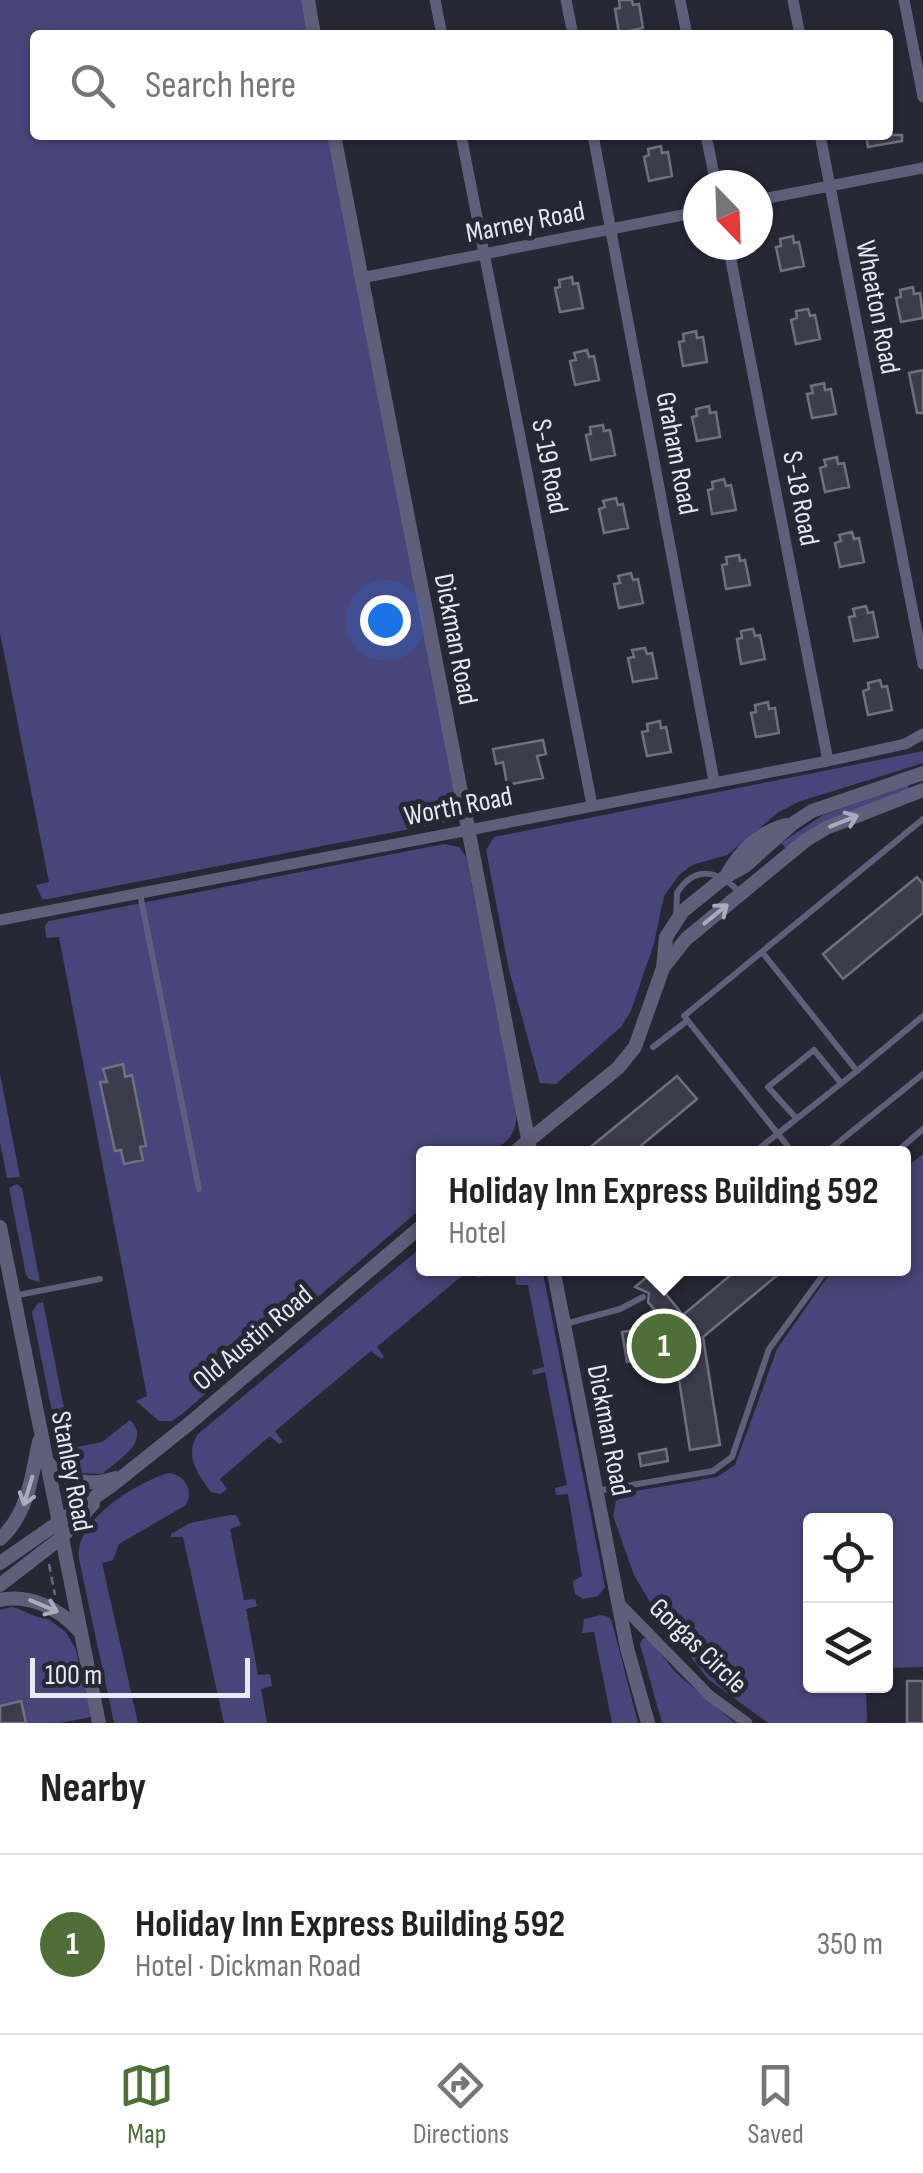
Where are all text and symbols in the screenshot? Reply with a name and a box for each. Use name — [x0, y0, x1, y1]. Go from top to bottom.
search box — [30, 30, 893, 140]
icon: search — [65, 58, 120, 113]
text: Search here — [145, 63, 296, 108]
north arrow — [683, 170, 773, 260]
street label: Marney Road — [463, 195, 588, 250]
street label: Wheaton Road — [848, 238, 907, 377]
street label: Graham Road — [648, 389, 705, 517]
street label: S-19 Road — [524, 416, 575, 516]
street label: S-18 Road — [775, 448, 826, 548]
street label: Dickman Road — [427, 571, 484, 708]
your location — [360, 595, 411, 646]
street label: Worth Road — [401, 780, 515, 833]
one-way arrow — [829, 810, 859, 828]
one-way arrow — [702, 904, 728, 926]
popup — [416, 1146, 911, 1276]
text: Holiday Inn Express Building 592 — [448, 1169, 879, 1214]
text: Hotel — [448, 1214, 506, 1253]
street label: Old Austin Road — [187, 1279, 319, 1398]
pin: 1 — [632, 1308, 696, 1384]
street label: Dickman Road — [580, 1362, 637, 1499]
street label: Stanley Road — [44, 1409, 99, 1534]
one-way arrow — [17, 1475, 36, 1506]
map controls — [803, 1513, 893, 1693]
button: locate — [803, 1513, 893, 1603]
street label: Gorgas Circle — [642, 1591, 754, 1701]
one-way arrow — [28, 1599, 59, 1617]
button: layers — [803, 1603, 893, 1693]
scale bar — [30, 1653, 250, 1698]
text: 100 m — [45, 1659, 102, 1692]
text: Nearby — [40, 1763, 146, 1814]
text: Holiday Inn Express Building 592 — [135, 1902, 565, 1947]
text: 1 — [66, 1925, 79, 1964]
text: 350 m — [817, 1925, 883, 1964]
text: Hotel · Dickman Road — [135, 1947, 361, 1986]
tab: Map — [119, 2058, 174, 2151]
tab: Directions — [413, 2058, 509, 2151]
tab: Saved — [748, 2058, 804, 2151]

